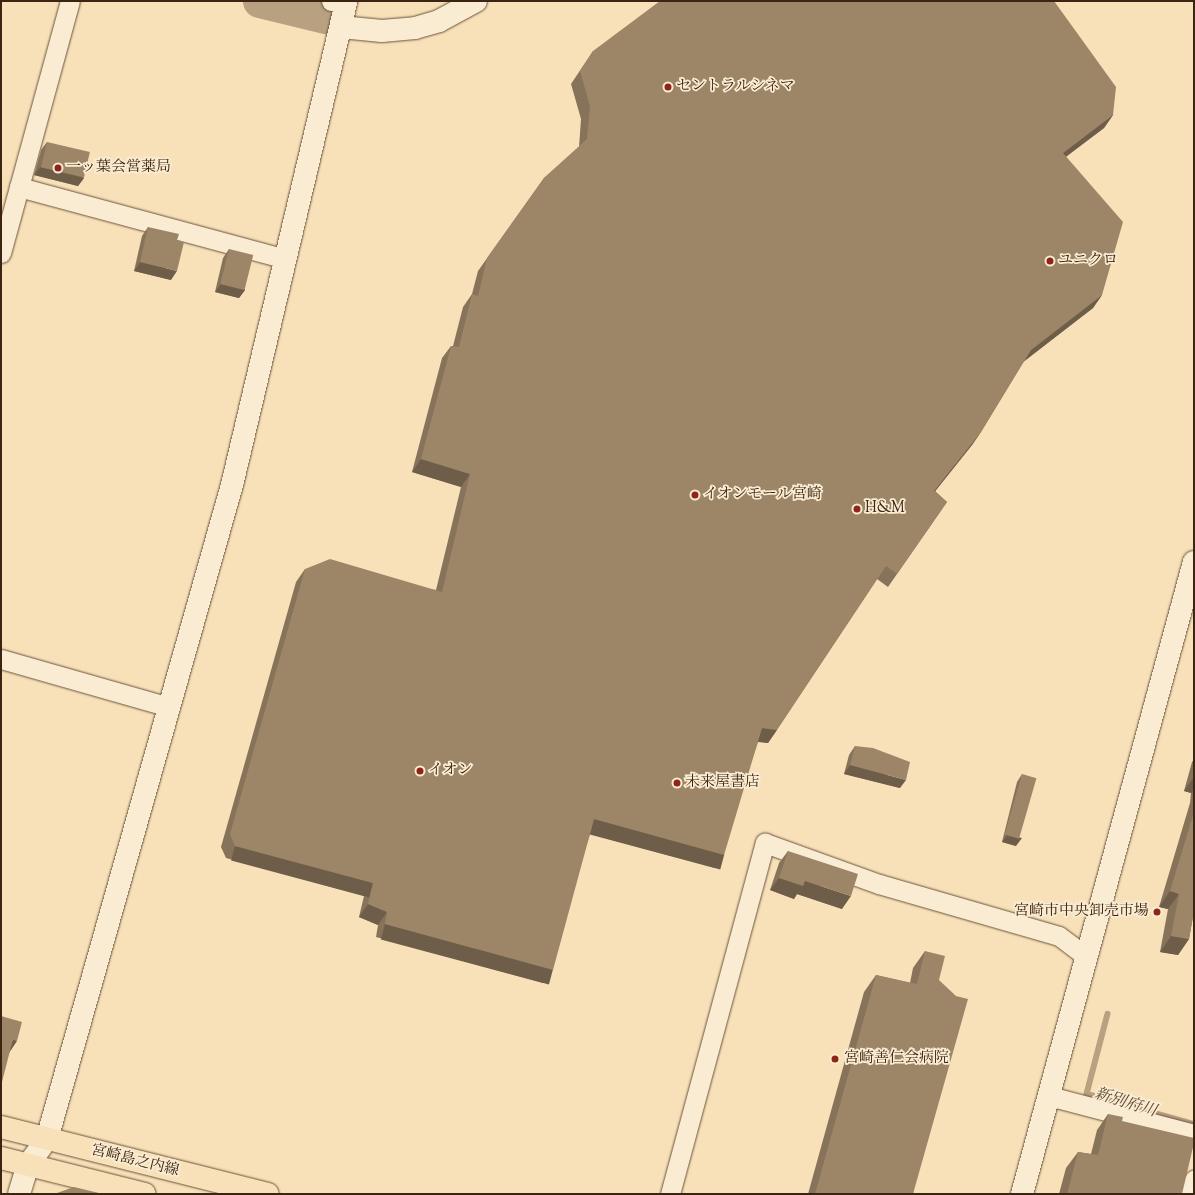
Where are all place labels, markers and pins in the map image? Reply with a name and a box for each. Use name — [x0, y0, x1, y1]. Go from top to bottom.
place label: セントラルシネマ — [676, 78, 796, 96]
marker: セントラルシネマ — [663, 82, 673, 92]
place label: 一ッ葉会営薬局 — [66, 159, 171, 177]
marker: 一ッ葉会営薬局 — [53, 163, 63, 173]
place label: ユニクロ — [1058, 252, 1118, 270]
marker: ユニクロ — [1045, 256, 1055, 266]
place label: イオンモール宮崎 — [703, 486, 822, 504]
marker: イオンモール宮崎 — [690, 490, 700, 500]
place label: H&M — [865, 500, 905, 518]
marker: H&M — [852, 504, 862, 514]
place label: イオン — [428, 762, 473, 780]
marker: イオン — [415, 766, 425, 776]
place label: 未来屋書店 — [685, 774, 760, 792]
marker: 未来屋書店 — [672, 778, 682, 788]
place label: 宮崎市中央卸売市場 — [1014, 903, 1149, 921]
marker: 宮崎市中央卸売市場 — [1152, 907, 1162, 917]
place label: 宮崎善仁会病院 — [844, 1050, 949, 1068]
marker: 宮崎善仁会病院 — [829, 1053, 841, 1065]

